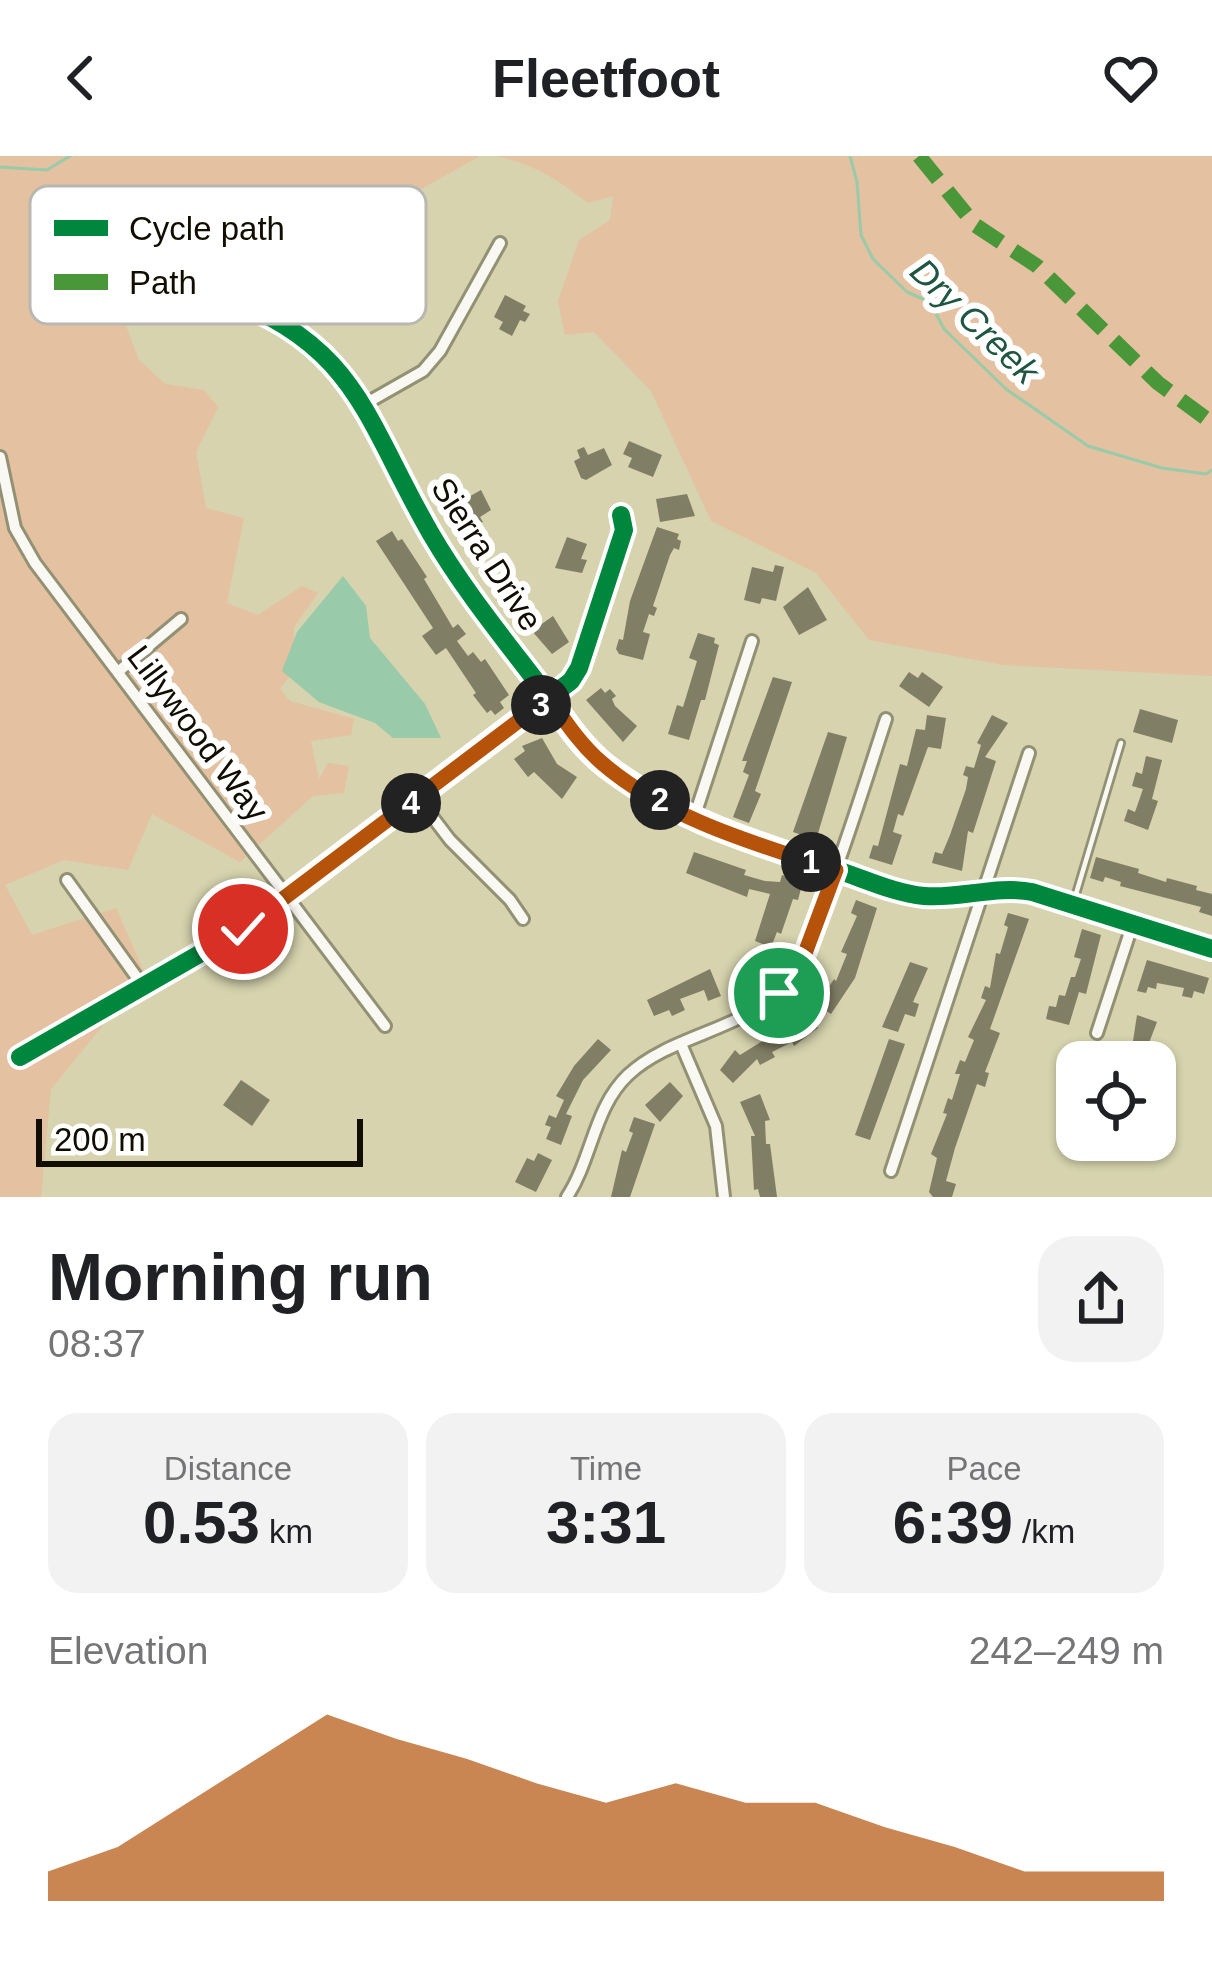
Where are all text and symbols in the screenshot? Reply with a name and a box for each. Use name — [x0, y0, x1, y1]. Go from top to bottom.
icon: back — [48, 45, 114, 111]
icon: heart — [1098, 45, 1164, 111]
text: Fleetfoot — [492, 48, 720, 108]
legend — [30, 186, 426, 324]
text: Cycle path — [129, 210, 285, 247]
water label: Dry Creek — [902, 250, 1049, 393]
text: Path — [129, 264, 197, 301]
street label: Sierra Drive — [424, 471, 550, 637]
street label: Lillywood Way — [120, 638, 276, 828]
pin: 3 — [511, 675, 571, 735]
text: 3 — [532, 686, 550, 723]
pin: 2 — [630, 770, 690, 830]
pin: 4 — [381, 773, 441, 833]
text: 2 — [651, 781, 669, 818]
text: 4 — [402, 784, 420, 821]
pin: 1 — [781, 832, 841, 892]
text: 1 — [802, 843, 820, 880]
pin — [192, 878, 294, 980]
icon: check — [210, 896, 276, 962]
pin — [728, 942, 830, 1044]
icon: arrive — [746, 960, 812, 1026]
map controls — [1056, 1041, 1176, 1161]
button: locate — [1056, 1041, 1176, 1161]
scale bar — [36, 1113, 363, 1166]
text: 200 m — [54, 1121, 146, 1158]
button: share — [1038, 1236, 1164, 1362]
text: Morning run — [48, 1240, 433, 1314]
text: 08:37 — [48, 1322, 146, 1365]
text: Distance — [164, 1450, 292, 1487]
text: Time — [570, 1450, 642, 1487]
text: Pace — [946, 1450, 1022, 1487]
text: 0.53 — [143, 1489, 260, 1556]
text: 3:31 — [546, 1489, 666, 1556]
text: 6:39 — [893, 1489, 1013, 1556]
text: km — [260, 1513, 313, 1550]
text: /km — [1013, 1513, 1075, 1550]
text: Elevation — [48, 1629, 208, 1672]
text: 242–249 m — [969, 1629, 1164, 1672]

